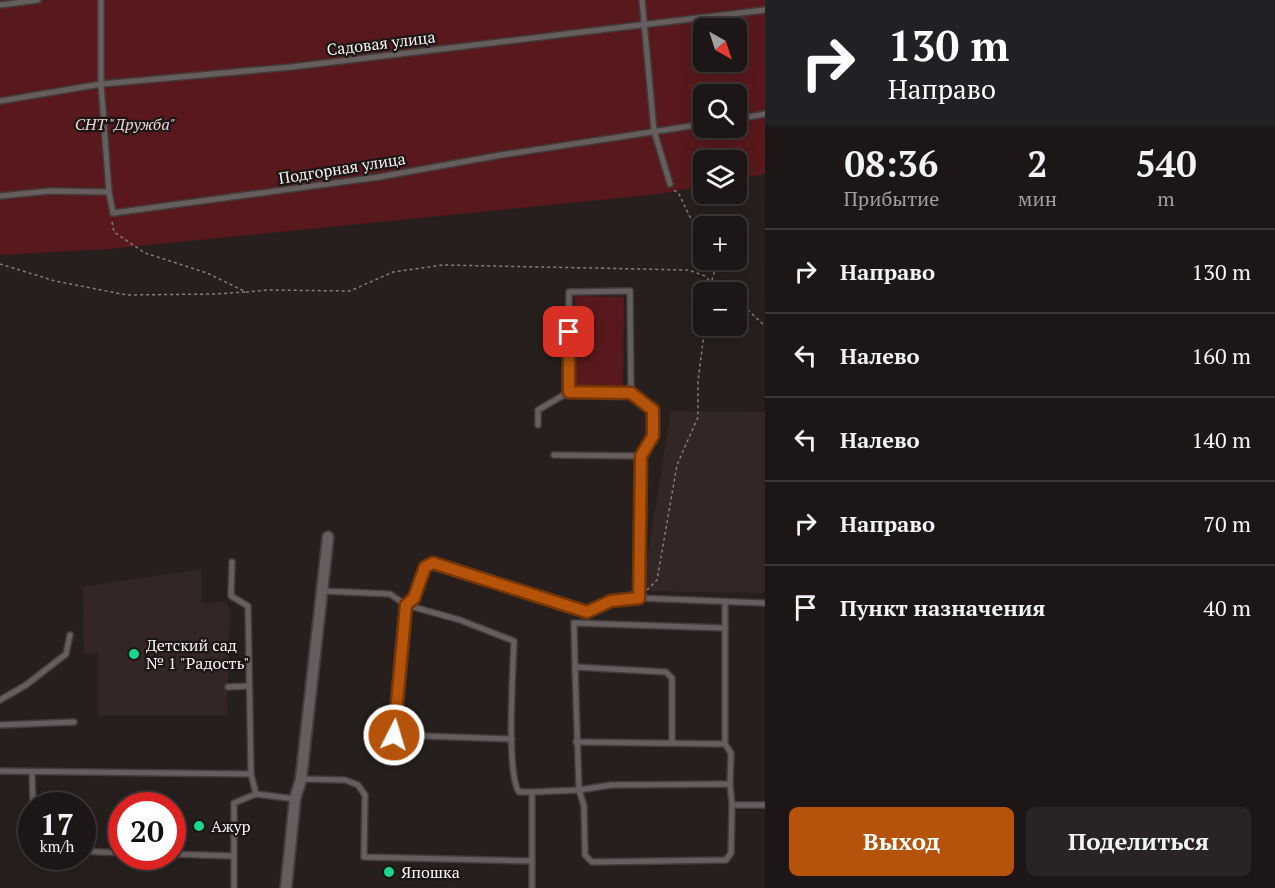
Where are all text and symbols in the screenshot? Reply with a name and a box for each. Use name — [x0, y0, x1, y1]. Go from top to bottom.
text: 130 m — [888, 17, 1009, 73]
north arrow — [693, 18, 747, 72]
map controls — [693, 18, 747, 336]
icon: right — [789, 24, 867, 102]
street label: Садовая улица — [325, 25, 437, 61]
text: Направо — [888, 71, 996, 107]
button: search — [693, 84, 747, 138]
park label: СНТ "Дружба" — [75, 113, 175, 135]
text: 08:36 — [845, 140, 938, 187]
text: 2 — [1027, 140, 1048, 187]
text: 540 — [1135, 140, 1197, 187]
street label: Подгорная улица — [277, 147, 407, 189]
button: layers — [693, 150, 747, 204]
text: Прибытие — [843, 185, 939, 212]
text: мин — [1018, 185, 1057, 212]
text: m — [1157, 185, 1175, 212]
button: + — [693, 216, 747, 270]
icon: right — [789, 255, 822, 288]
text: Направо — [840, 257, 935, 286]
text: 130 m — [1191, 257, 1251, 286]
button: − — [693, 282, 747, 336]
pin — [543, 306, 594, 357]
icon: arrive — [552, 315, 585, 348]
icon: left — [789, 339, 822, 372]
text: Налево — [840, 341, 920, 370]
text: 160 m — [1191, 341, 1251, 370]
icon: left — [789, 423, 822, 456]
text: Налево — [840, 425, 920, 454]
text: 140 m — [1191, 425, 1251, 454]
icon: right — [789, 507, 822, 540]
text: Направо — [840, 509, 935, 538]
text: 70 m — [1203, 509, 1251, 538]
icon: arrive — [789, 591, 822, 624]
text: Пункт назначения — [840, 593, 1045, 622]
text: 40 m — [1203, 593, 1251, 622]
place label: Детский сад № 1 "Радость" — [146, 634, 249, 674]
marker: Детский сад № 1 "Радость" — [127, 647, 141, 661]
position arrow — [362, 703, 426, 767]
speed limit sign: 20 — [108, 792, 186, 870]
text: 17 — [40, 804, 74, 844]
button: Выход — [789, 807, 1014, 876]
button: Поделиться — [1026, 807, 1251, 876]
place label: Ажур — [211, 815, 251, 837]
marker: Ажур — [192, 819, 206, 833]
text: km/h — [40, 836, 74, 856]
place label: Япошка — [401, 861, 460, 883]
marker: Япошка — [382, 865, 396, 879]

